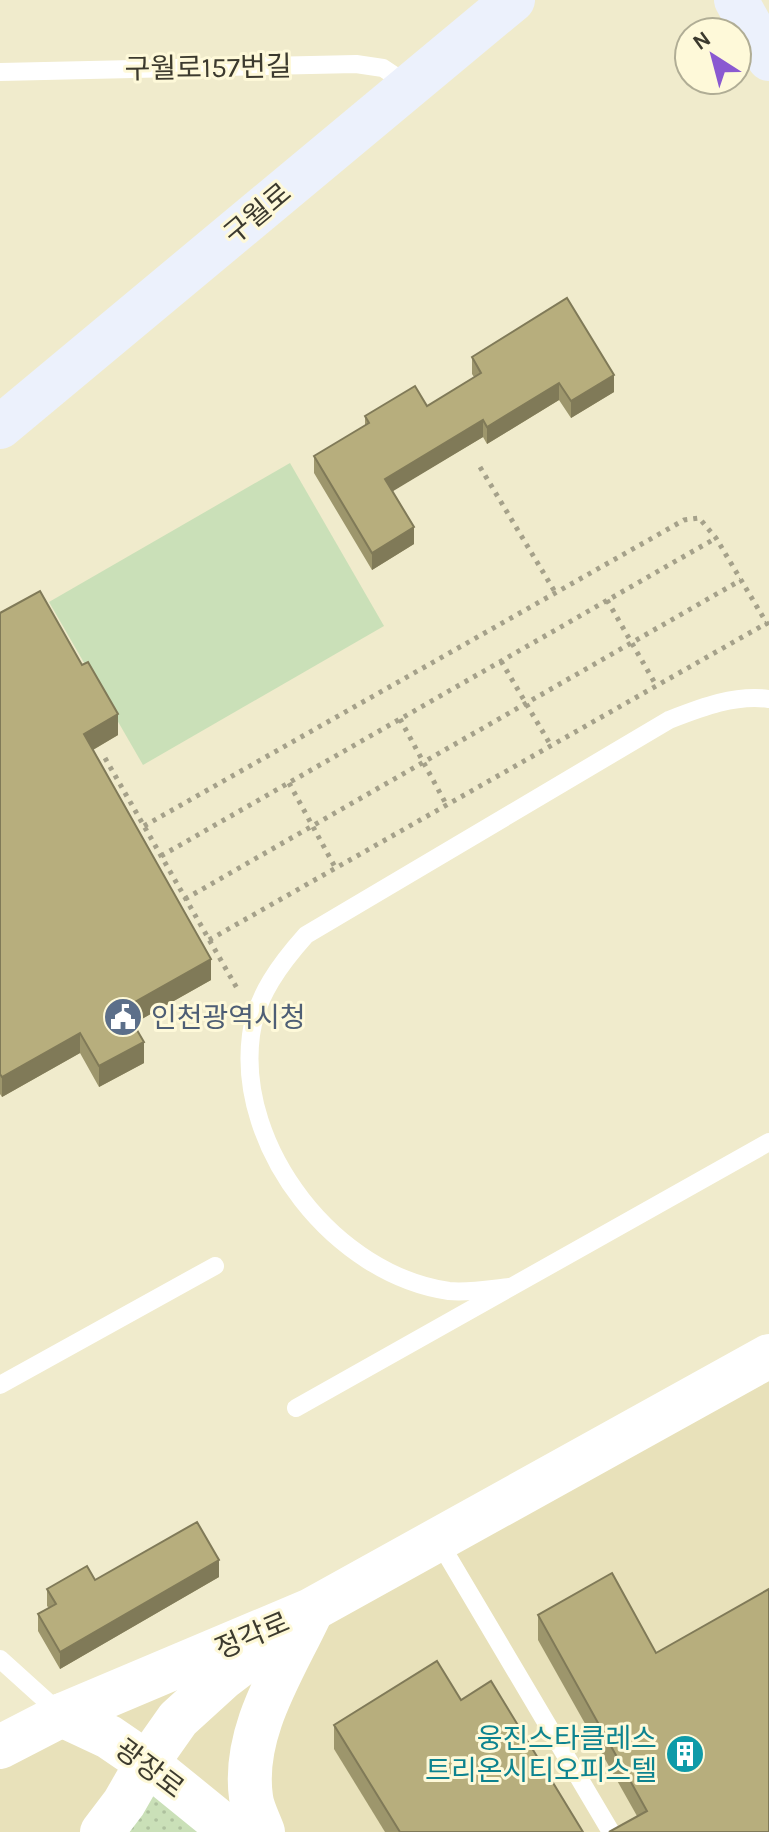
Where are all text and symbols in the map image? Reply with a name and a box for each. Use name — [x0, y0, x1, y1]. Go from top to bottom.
north arrow — [673, 16, 753, 96]
text: N — [688, 25, 716, 56]
street label: 구월로157번길 — [124, 50, 292, 85]
street label: 구월로 — [217, 176, 298, 251]
public building icon: 인천광역시청 — [102, 996, 144, 1038]
place label: 인천광역시청 — [151, 1001, 306, 1034]
street label: 정각로 — [210, 1605, 294, 1666]
place label: 웅진스타클레스 트리온시티오피스텔 — [425, 1722, 657, 1787]
street label: 광장로 — [109, 1732, 190, 1805]
building icon: 웅진스타클레스 트리온시티오피스텔 — [664, 1733, 706, 1775]

